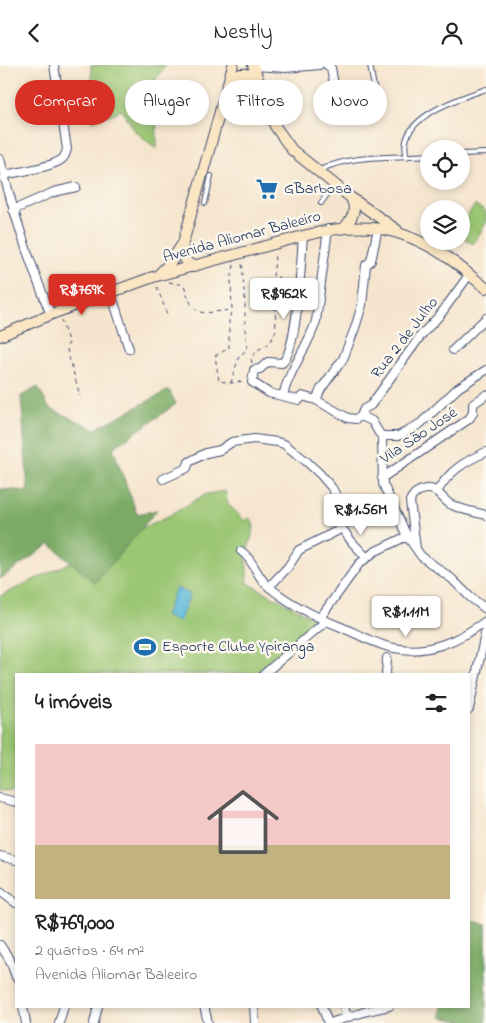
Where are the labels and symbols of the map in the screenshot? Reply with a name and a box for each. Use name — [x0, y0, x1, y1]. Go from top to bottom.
supermarket icon: GBarbosa — [254, 176, 280, 202]
place label: GBarbosa — [284, 177, 352, 201]
street label: Avenida Aliomar Baleeiro — [160, 204, 324, 270]
pin: R$769K — [41, 273, 123, 316]
pin: R$962K — [243, 277, 325, 320]
street label: Rua 2 de Julho — [365, 292, 445, 384]
street label: Vila São José — [375, 401, 463, 471]
pin: R$1.56M — [315, 493, 407, 536]
pin: R$1.11M — [360, 595, 452, 638]
sports icon: Esporte Clube Ypiranga — [132, 634, 158, 660]
place label: Esporte Clube Ypiranga — [162, 635, 314, 659]

